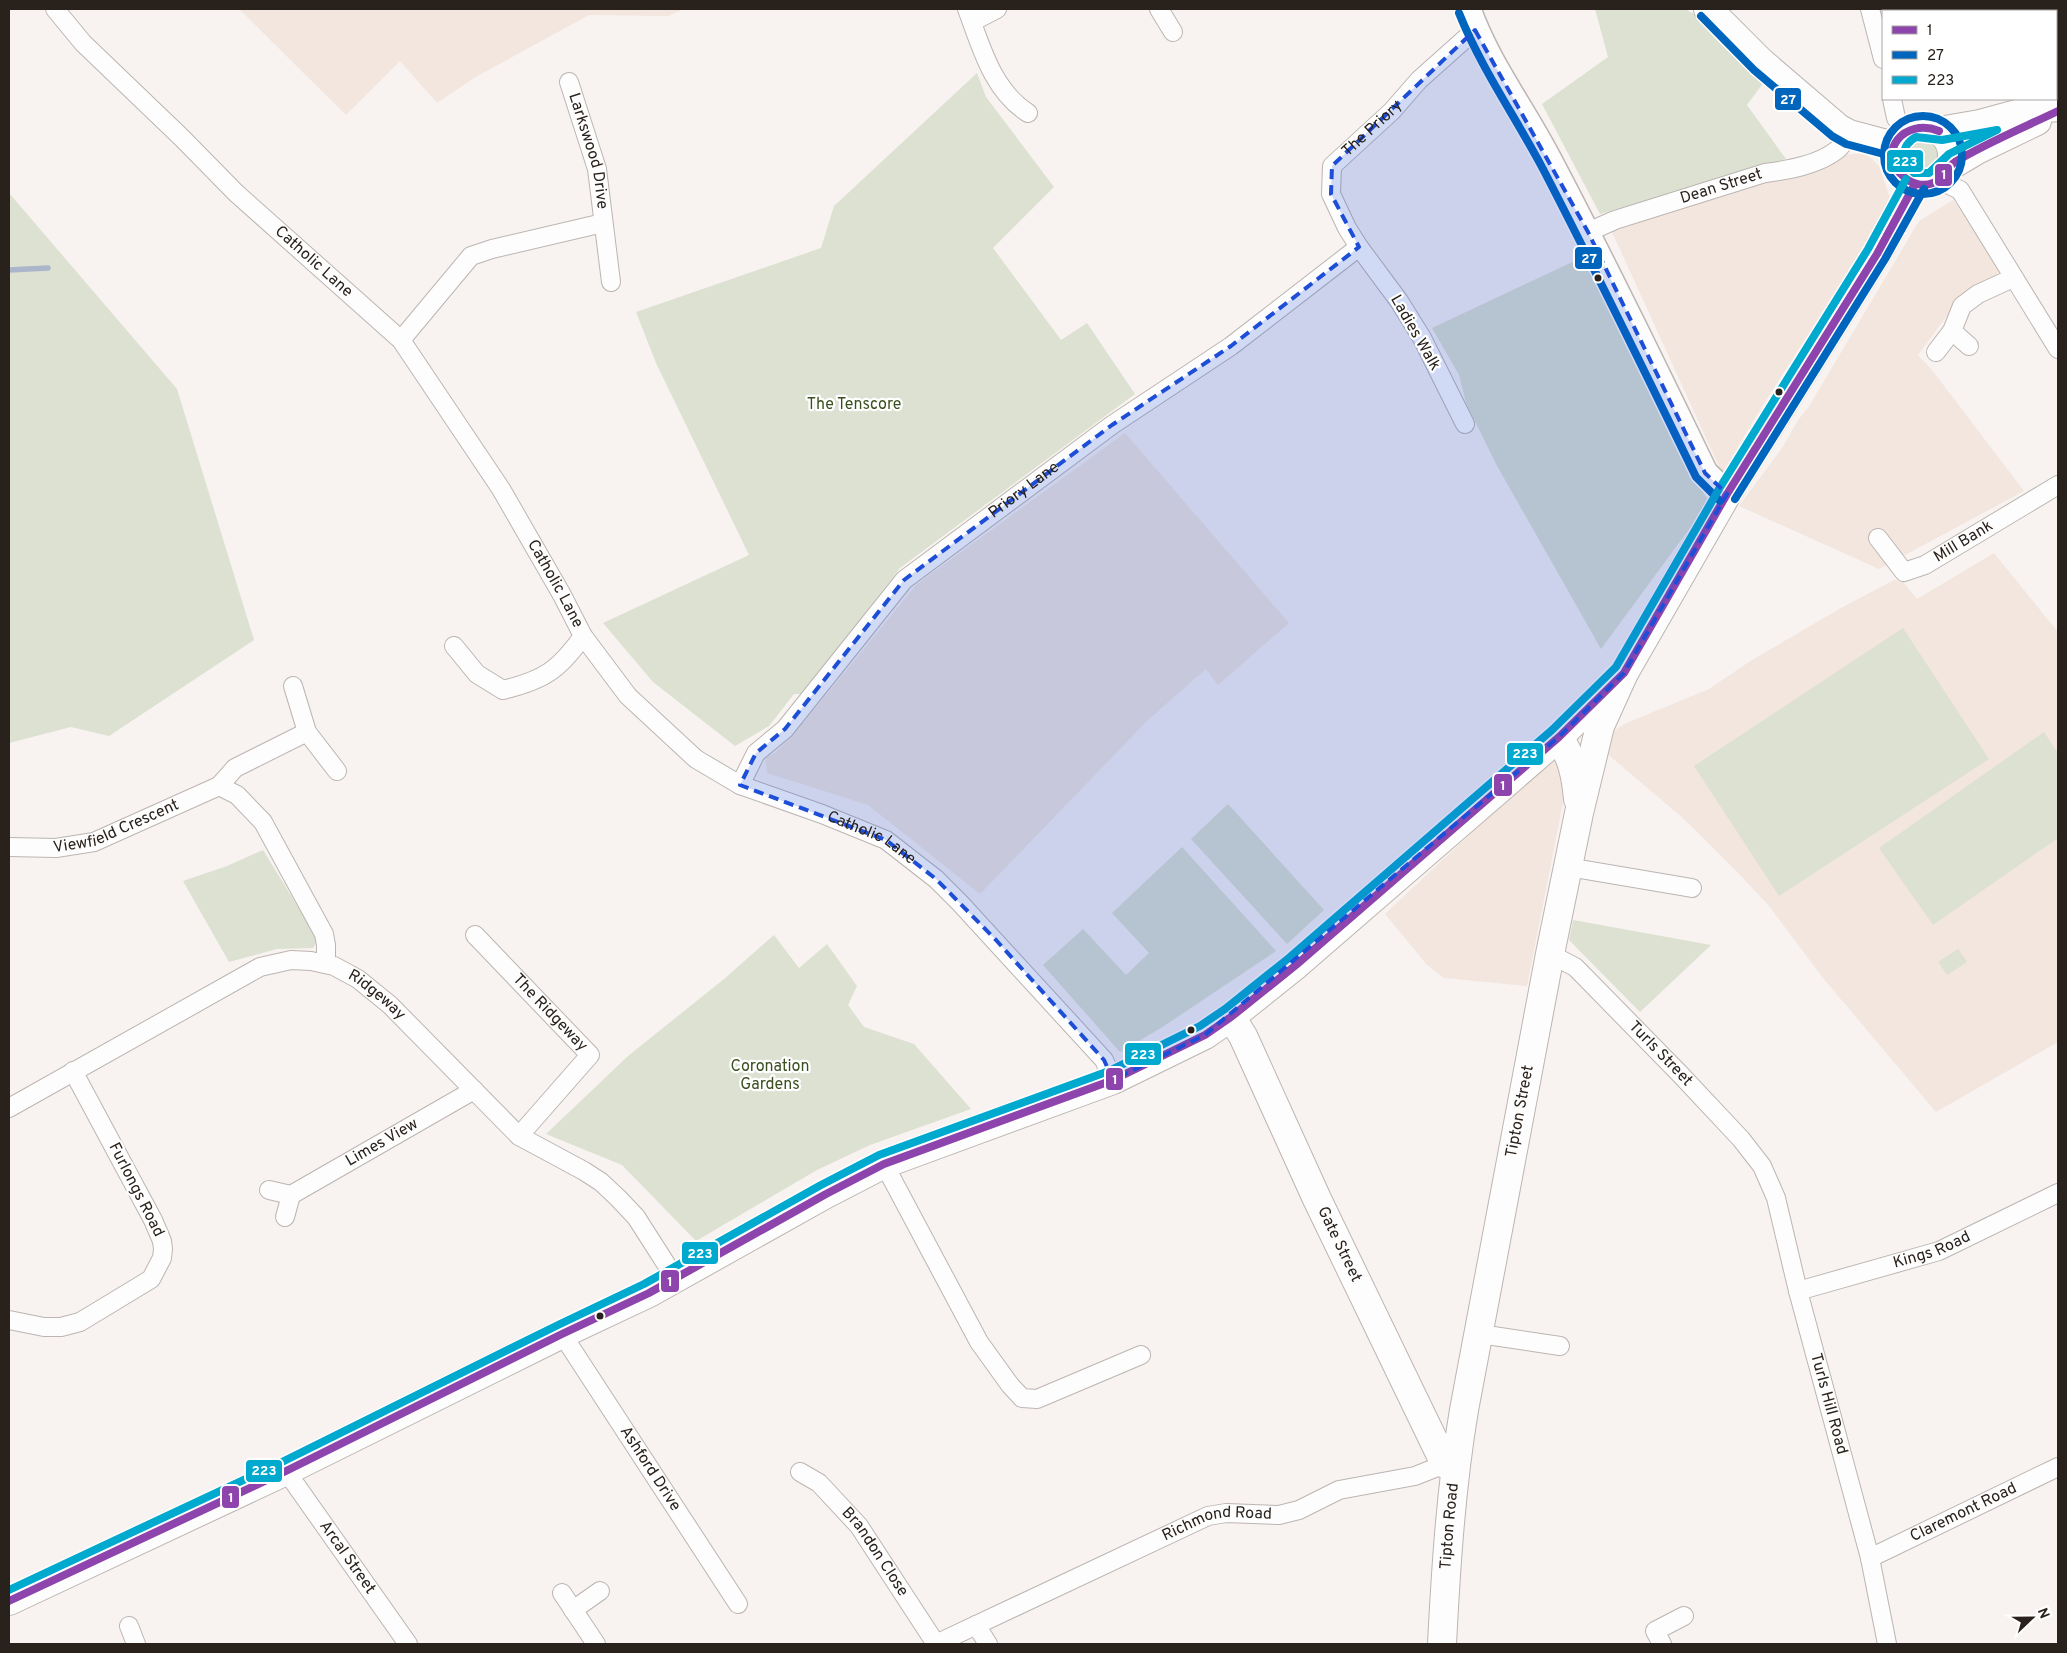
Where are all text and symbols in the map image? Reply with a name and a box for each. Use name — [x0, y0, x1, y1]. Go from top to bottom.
legend — [1882, 10, 2057, 100]
text: 1 — [1927, 22, 1933, 41]
text: 27 — [1927, 47, 1944, 66]
text: 223 — [1927, 72, 1954, 91]
line badge: 27 — [1774, 87, 1802, 111]
street label: Larkswood Drive — [563, 91, 612, 210]
text: 27 — [1780, 92, 1796, 109]
street label: The Priory — [1338, 96, 1407, 162]
line badge: 223 — [1886, 149, 1924, 173]
text: 223 — [1892, 154, 1918, 171]
line badge: 1 — [1934, 163, 1953, 187]
street label: Dean Street — [1678, 164, 1765, 209]
text: 1 — [1941, 167, 1947, 184]
street label: Catholic Lane — [270, 222, 357, 302]
line badge: 27 — [1574, 246, 1603, 270]
text: 27 — [1581, 251, 1597, 268]
unlabelled marker — [1593, 273, 1603, 283]
street label: Ladies Walk — [1385, 292, 1445, 374]
unlabelled marker — [1774, 387, 1784, 397]
park label: The Tenscore — [807, 395, 901, 415]
street label: Priory Lane — [985, 458, 1064, 523]
street label: Mill Bank — [1930, 516, 1997, 567]
street label: Catholic Lane — [522, 536, 587, 632]
line badge: 223 — [1506, 742, 1544, 766]
text: 223 — [1512, 746, 1538, 763]
line badge: 1 — [1493, 773, 1513, 797]
text: 1 — [1500, 778, 1506, 795]
street label: Viewfield Crescent — [52, 795, 182, 858]
street label: Catholic Lane — [824, 807, 920, 869]
street label: Ridgeway — [344, 965, 410, 1025]
street label: The Ridgeway — [508, 970, 592, 1056]
street label: Turls Street — [1624, 1017, 1697, 1091]
unlabelled marker — [1186, 1025, 1196, 1035]
line badge: 223 — [1124, 1042, 1162, 1066]
text: 223 — [1130, 1047, 1156, 1064]
park label: Coronation Gardens — [731, 1057, 809, 1095]
street label: Tipton Street — [1502, 1063, 1539, 1159]
line badge: 1 — [1105, 1067, 1124, 1091]
text: 1 — [1112, 1072, 1118, 1089]
street label: Limes View — [342, 1114, 422, 1171]
street label: Furlongs Road — [104, 1139, 168, 1241]
street label: Gate Street — [1312, 1203, 1366, 1286]
street label: Kings Road — [1891, 1227, 1974, 1273]
line badge: 223 — [681, 1241, 719, 1265]
text: 223 — [687, 1246, 713, 1263]
line badge: 1 — [660, 1269, 680, 1293]
text: 1 — [667, 1274, 673, 1291]
unlabelled marker — [595, 1311, 605, 1321]
street label: Turls Hill Road — [1805, 1351, 1852, 1457]
street label: Ashford Drive — [615, 1423, 685, 1515]
line badge: 223 — [245, 1459, 283, 1483]
text: 223 — [251, 1463, 277, 1480]
street label: Claremont Road — [1907, 1478, 2020, 1547]
street label: Tipton Road — [1436, 1482, 1464, 1570]
line badge: 1 — [221, 1485, 240, 1509]
text: 1 — [228, 1490, 234, 1507]
street label: Brandon Close — [837, 1503, 912, 1601]
street label: Richmond Road — [1159, 1503, 1272, 1546]
street label: Arcal Street — [314, 1517, 380, 1598]
north arrow — [2007, 1593, 2057, 1643]
text: N — [2033, 1606, 2052, 1622]

